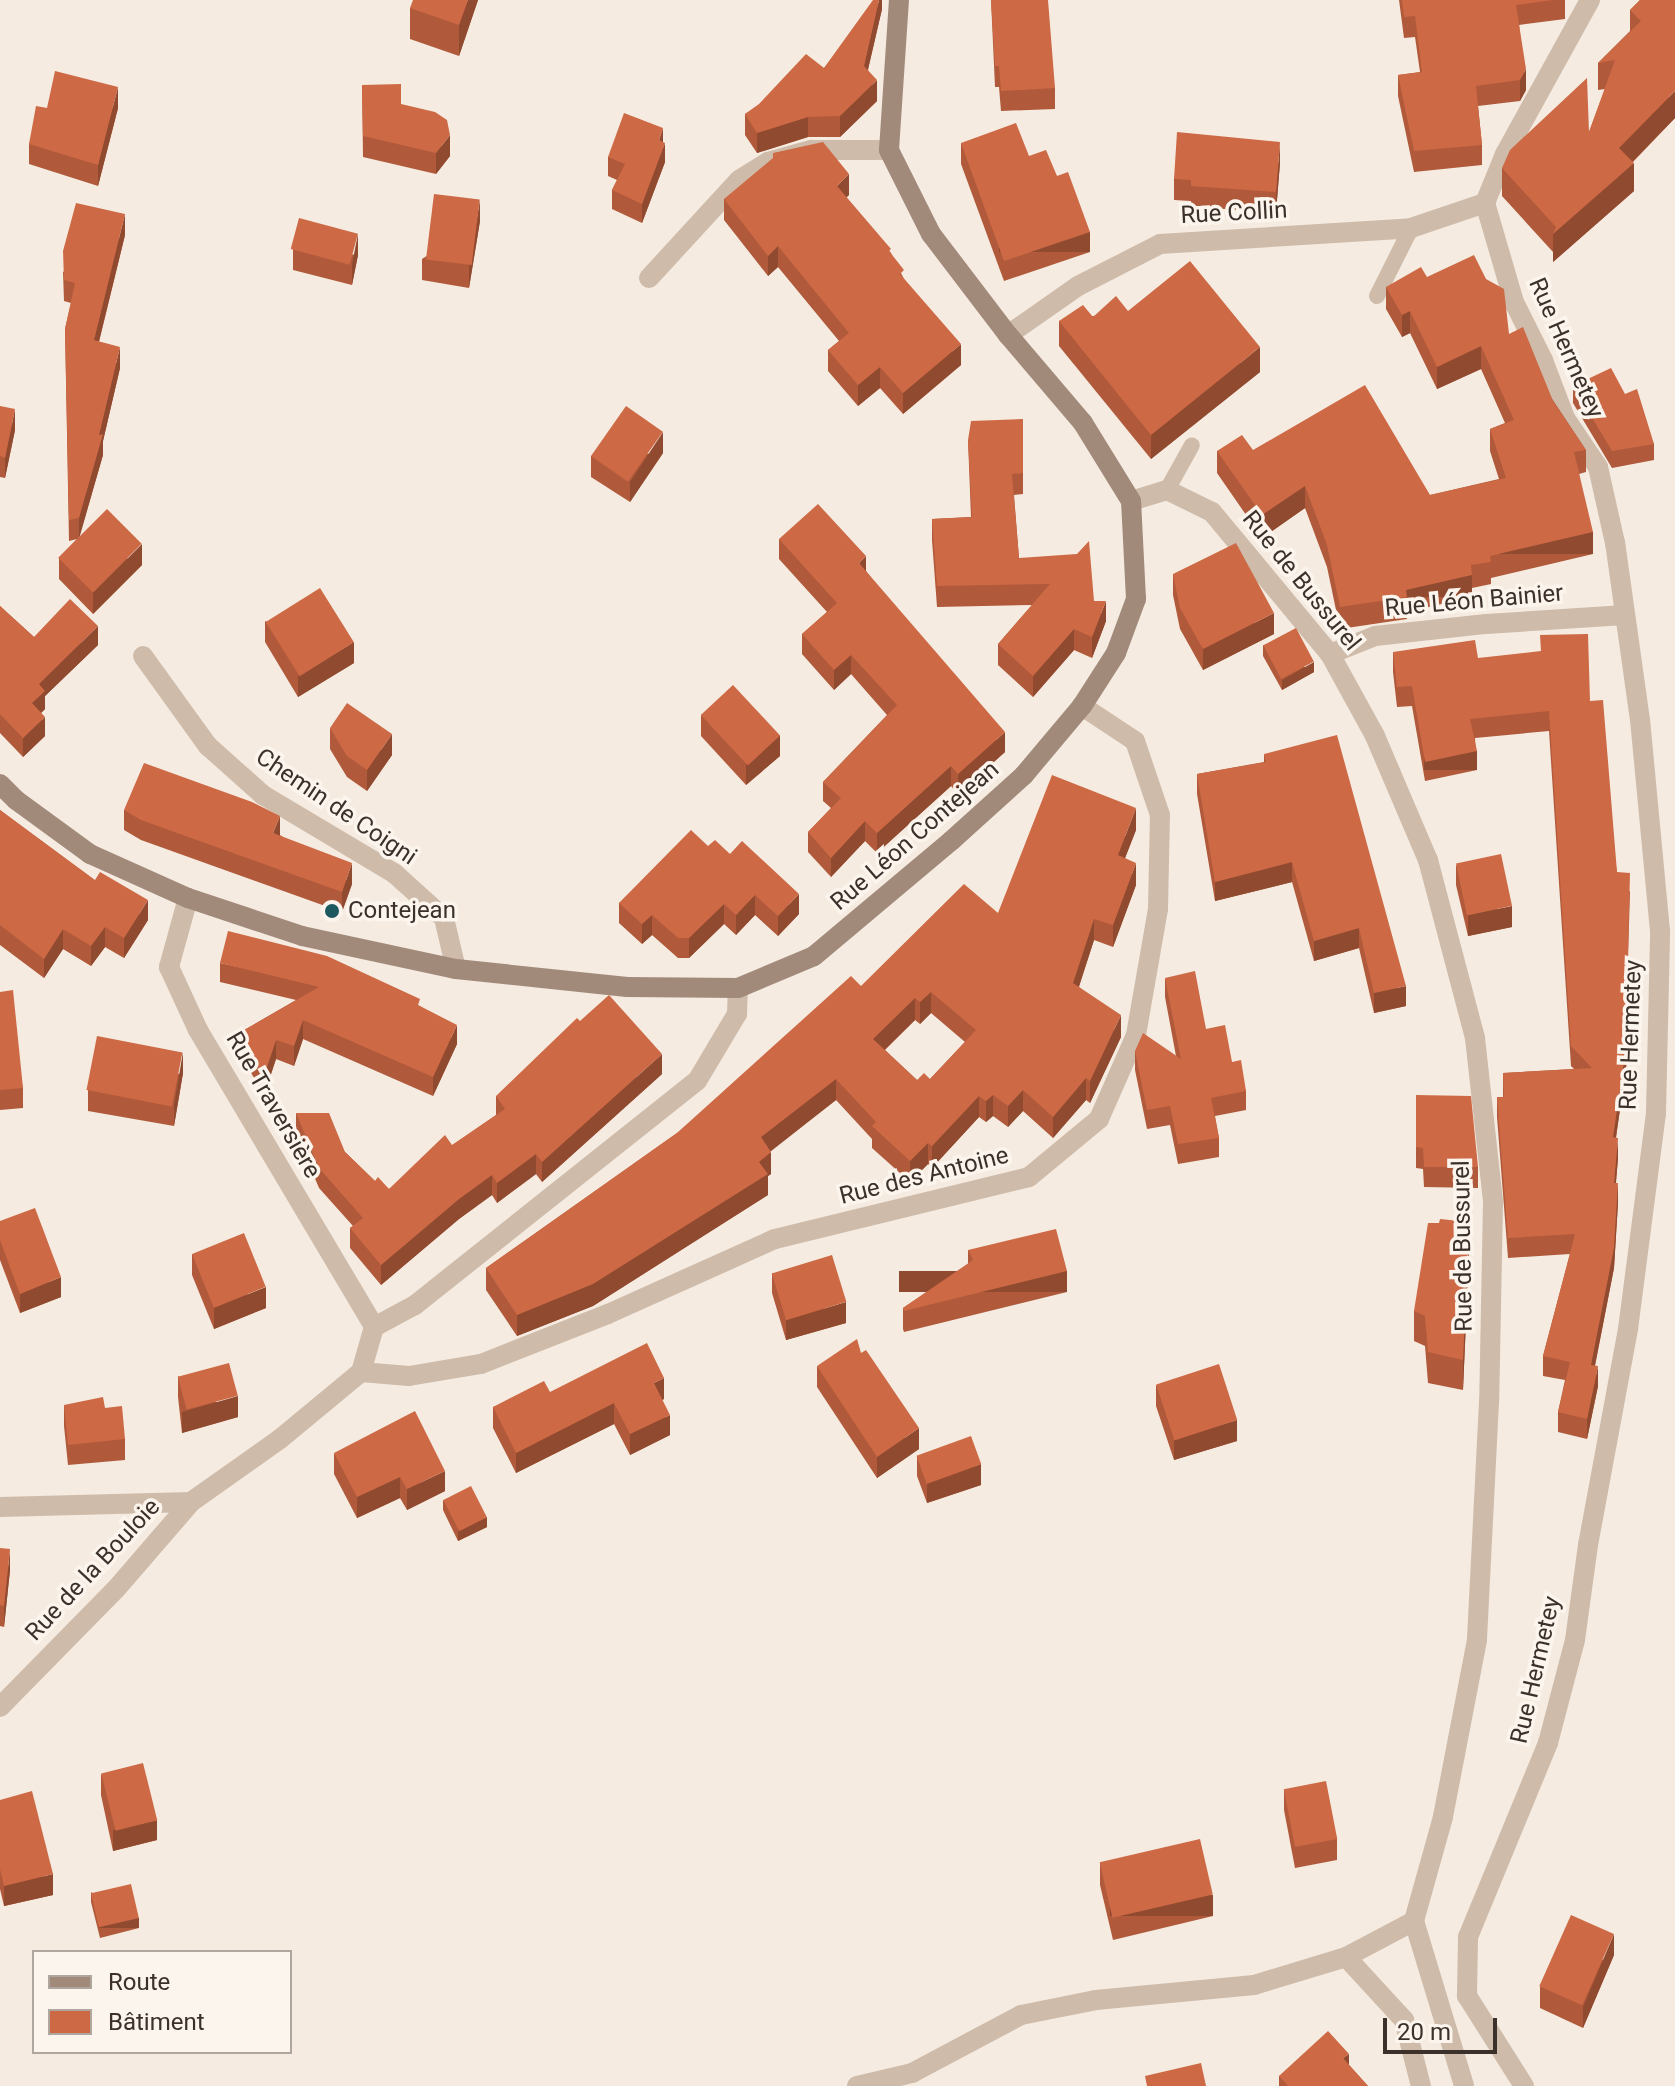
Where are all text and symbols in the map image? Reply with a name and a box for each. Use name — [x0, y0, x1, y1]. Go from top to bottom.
street label: Rue Collin — [1180, 196, 1288, 230]
street label: Rue Hermetey — [1522, 274, 1610, 422]
street label: Rue de Bussurel — [1236, 505, 1366, 657]
street label: Rue Léon Bainier — [1384, 579, 1564, 623]
street label: Chemin de Coigni — [250, 743, 422, 871]
street label: Rue Léon Contejean — [825, 755, 1005, 917]
place label: Contejean — [348, 897, 456, 925]
marker: Contejean — [323, 902, 341, 920]
street label: Rue Hermetey — [1614, 959, 1648, 1111]
street label: Rue Traversière — [219, 1027, 327, 1183]
street label: Rue des Antoine — [836, 1141, 1012, 1211]
street label: Rue de Bussurel — [1447, 1160, 1479, 1332]
street label: Rue de la Bouloie — [20, 1493, 166, 1647]
street label: Rue Hermetey — [1505, 1594, 1567, 1746]
legend — [32, 1950, 292, 2054]
text: Route — [108, 1968, 170, 1996]
scale bar — [1387, 2002, 1501, 2052]
text: Bâtiment — [108, 2008, 205, 2036]
text: 20 m — [1397, 2018, 1451, 2046]

